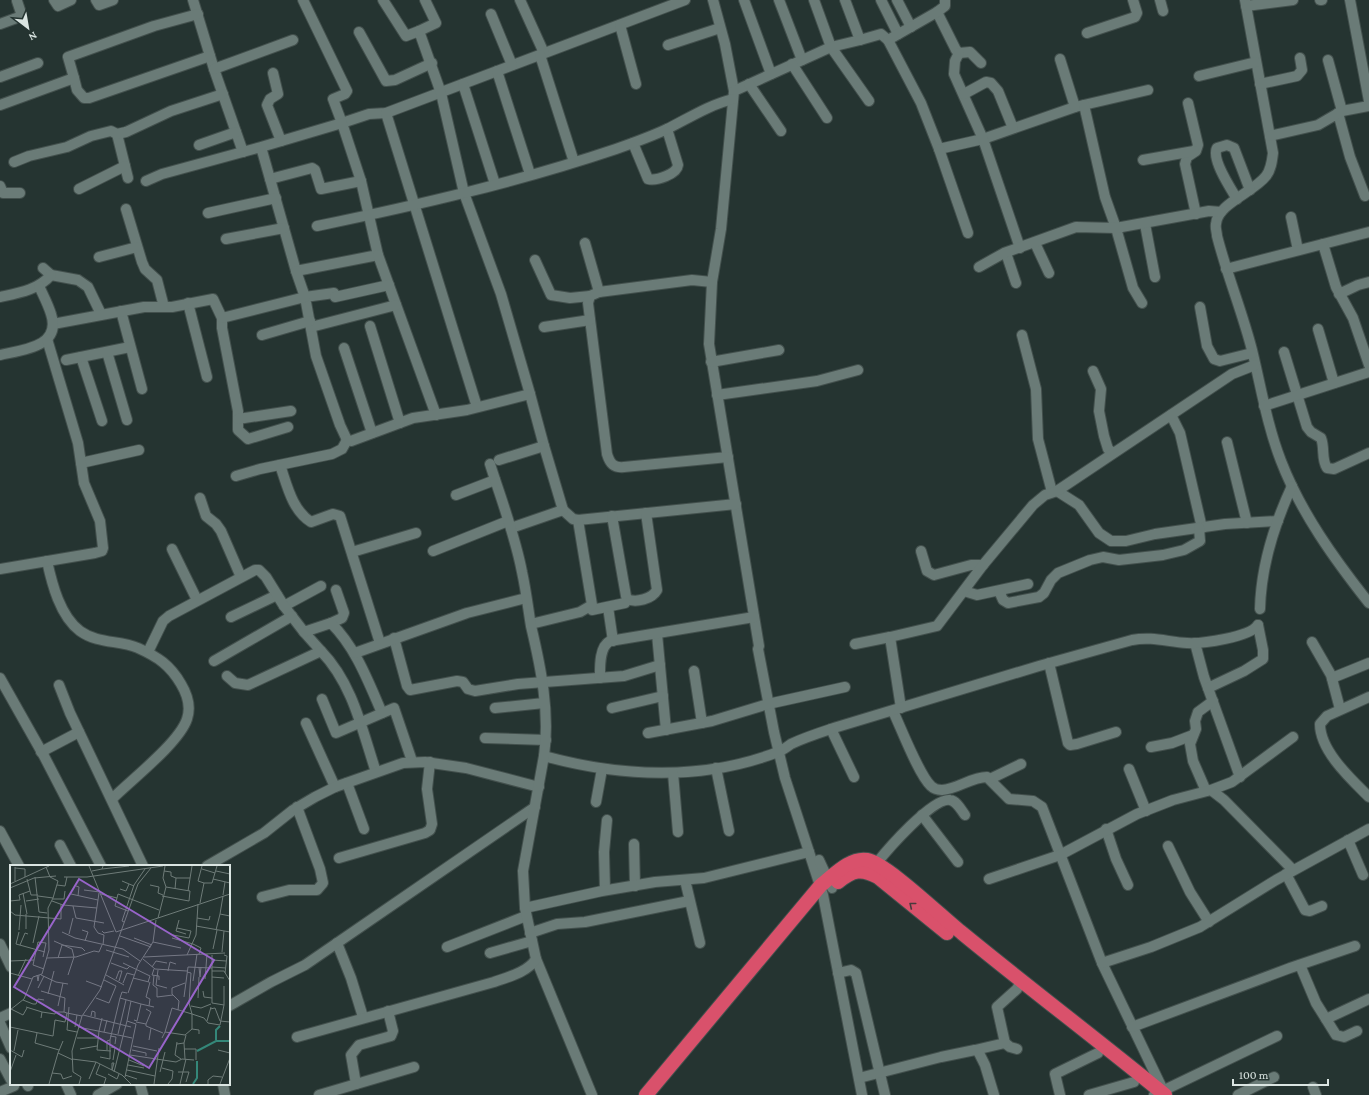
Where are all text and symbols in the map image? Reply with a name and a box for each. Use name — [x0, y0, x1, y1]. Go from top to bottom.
north arrow — [8, 8, 48, 48]
text: N — [26, 29, 39, 44]
inset map — [10, 865, 230, 1085]
one-way arrow — [910, 903, 917, 910]
scale bar — [1233, 1061, 1328, 1087]
text: 100 m — [1239, 1068, 1269, 1082]

